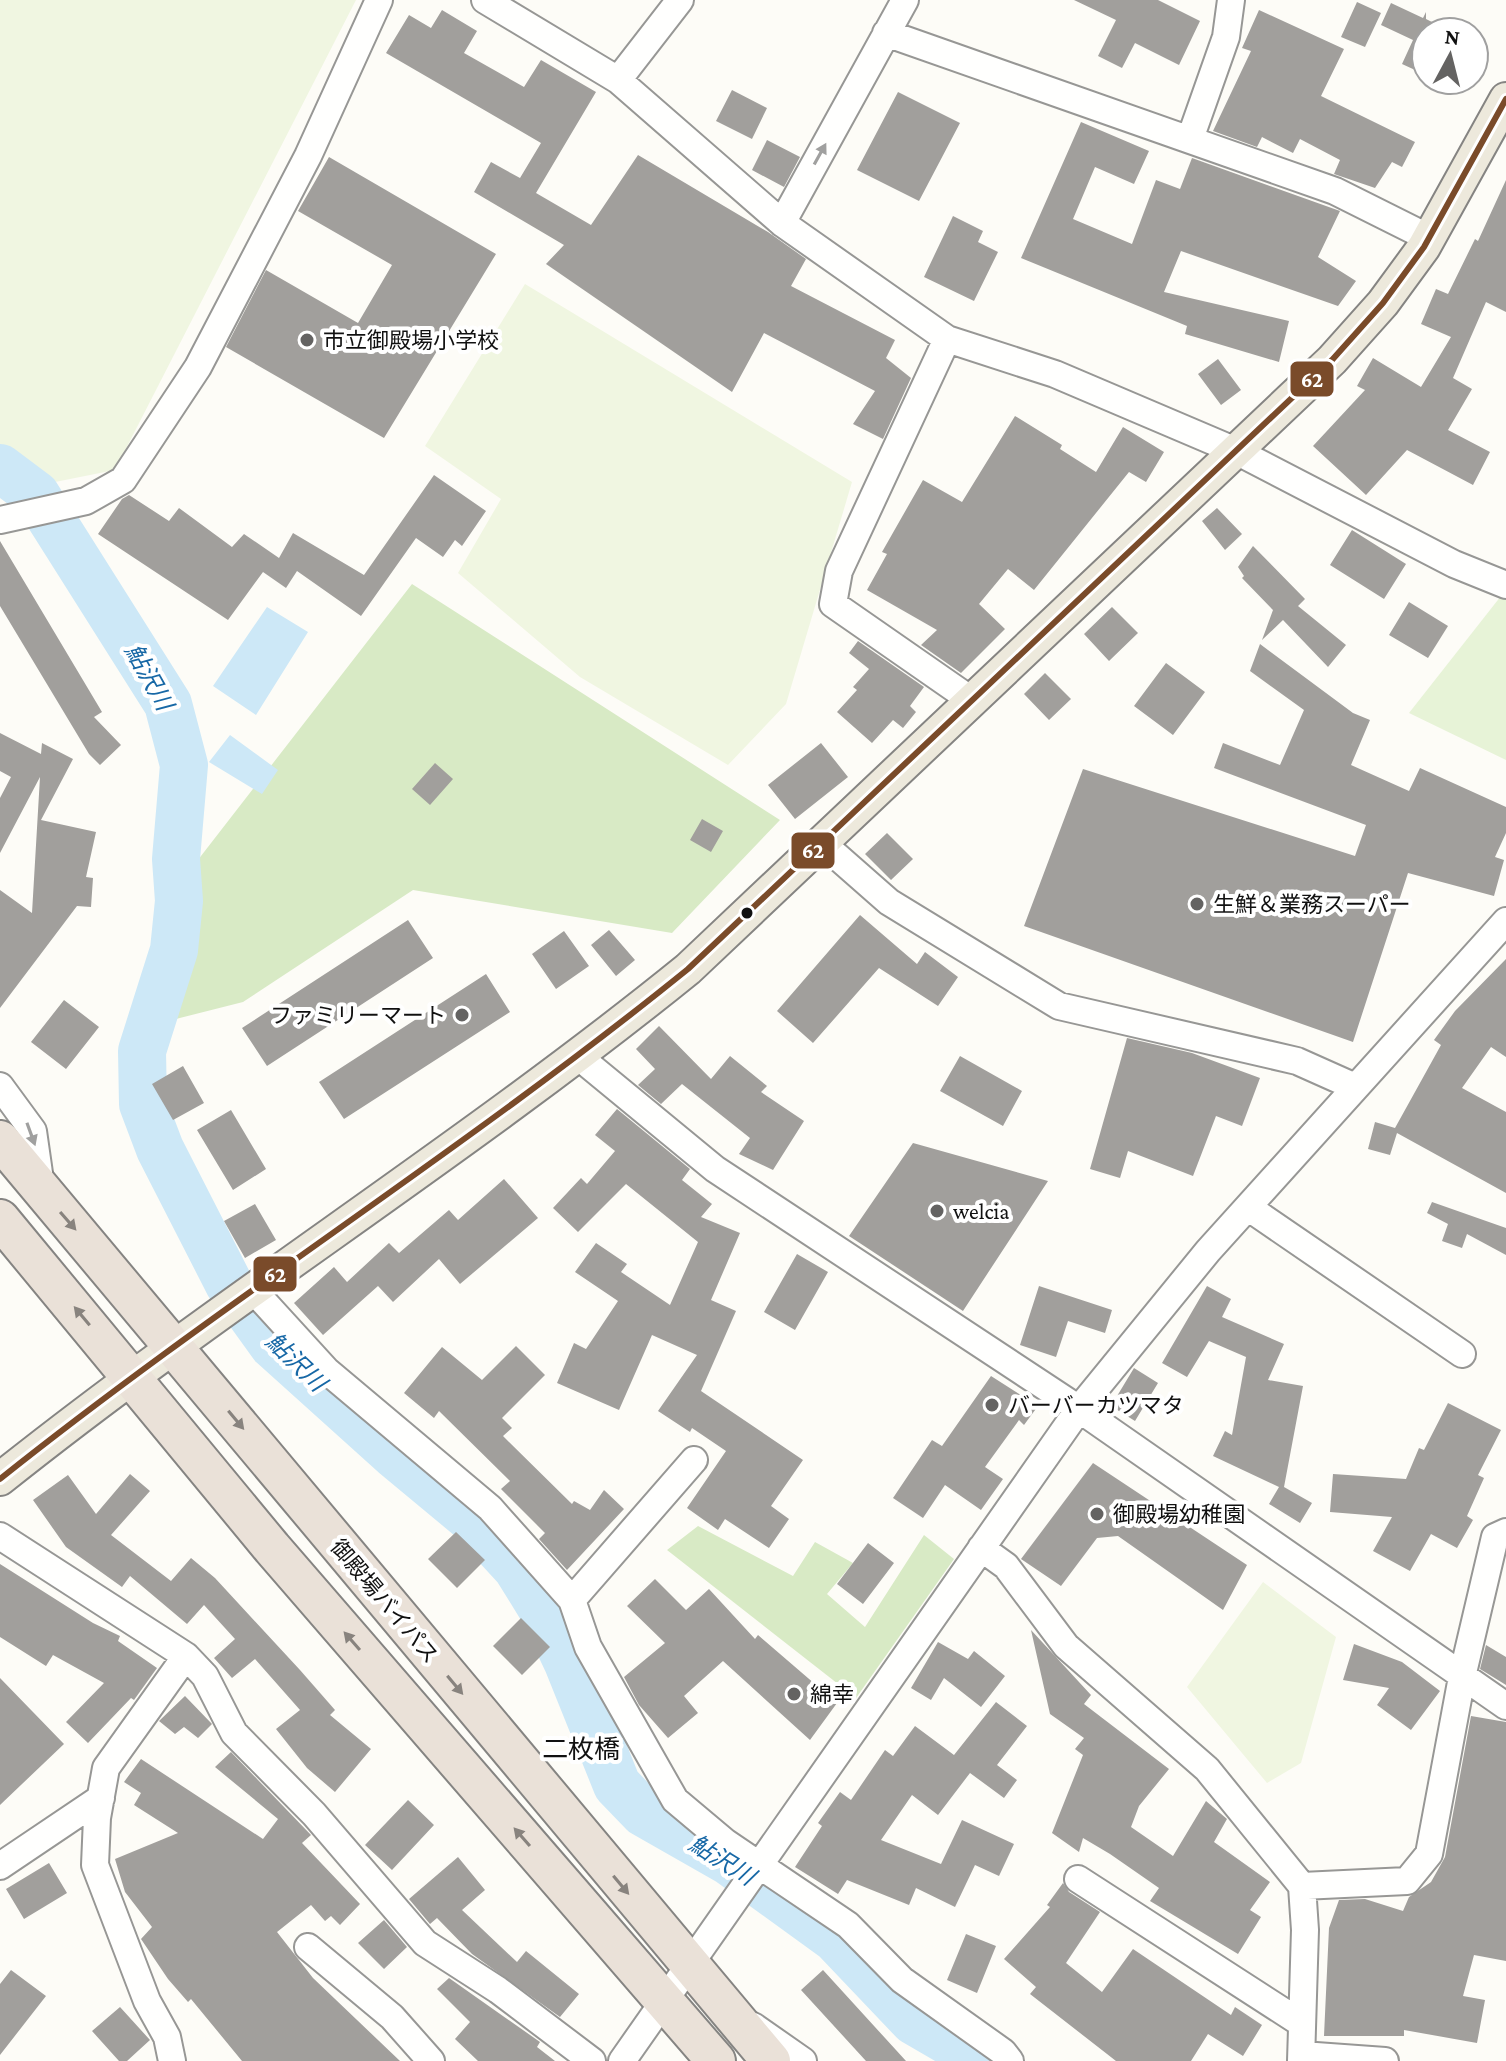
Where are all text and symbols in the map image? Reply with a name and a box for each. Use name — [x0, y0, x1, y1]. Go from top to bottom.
north arrow — [1410, 16, 1490, 96]
text: N — [1443, 23, 1461, 50]
one-way arrow — [813, 143, 826, 166]
place label: 市立御殿場小学校 — [323, 328, 499, 353]
marker: 市立御殿場小学校 — [298, 331, 316, 349]
line badge: 62 — [1289, 360, 1335, 398]
text: 62 — [1301, 367, 1323, 392]
water label: 鮎沢川 — [120, 639, 180, 717]
line badge: 62 — [790, 831, 836, 870]
text: 62 — [802, 838, 824, 863]
place label: 生鮮＆業務スーパー — [1213, 892, 1411, 917]
marker: 生鮮＆業務スーパー — [1188, 895, 1206, 913]
unlabelled marker — [739, 905, 755, 921]
place label: ファミリーマート — [270, 1003, 446, 1028]
marker: ファミリーマート — [453, 1006, 471, 1024]
one-way arrow — [25, 1122, 37, 1146]
place label: welcia — [953, 1199, 1010, 1224]
marker: welcia — [928, 1202, 946, 1220]
one-way arrow — [59, 1211, 76, 1231]
line badge: 62 — [252, 1255, 298, 1293]
text: 62 — [264, 1262, 286, 1287]
one-way arrow — [74, 1306, 91, 1326]
water label: 鮎沢川 — [261, 1327, 334, 1398]
place label: バーバーカツマタ — [1008, 1393, 1184, 1418]
marker: バーバーカツマタ — [983, 1396, 1001, 1414]
one-way arrow — [227, 1410, 244, 1430]
place label: 御殿場幼稚園 — [1113, 1502, 1245, 1527]
marker: 御殿場幼稚園 — [1088, 1505, 1106, 1523]
street label: 御殿場バイパス — [326, 1534, 444, 1668]
one-way arrow — [344, 1631, 361, 1651]
one-way arrow — [446, 1675, 463, 1695]
place label: 綿幸 — [810, 1682, 854, 1707]
marker: 綿幸 — [785, 1685, 803, 1703]
district label: 二枚橋 — [542, 1735, 620, 1764]
one-way arrow — [514, 1827, 531, 1847]
water label: 鮎沢川 — [685, 1829, 762, 1892]
one-way arrow — [612, 1875, 629, 1895]

